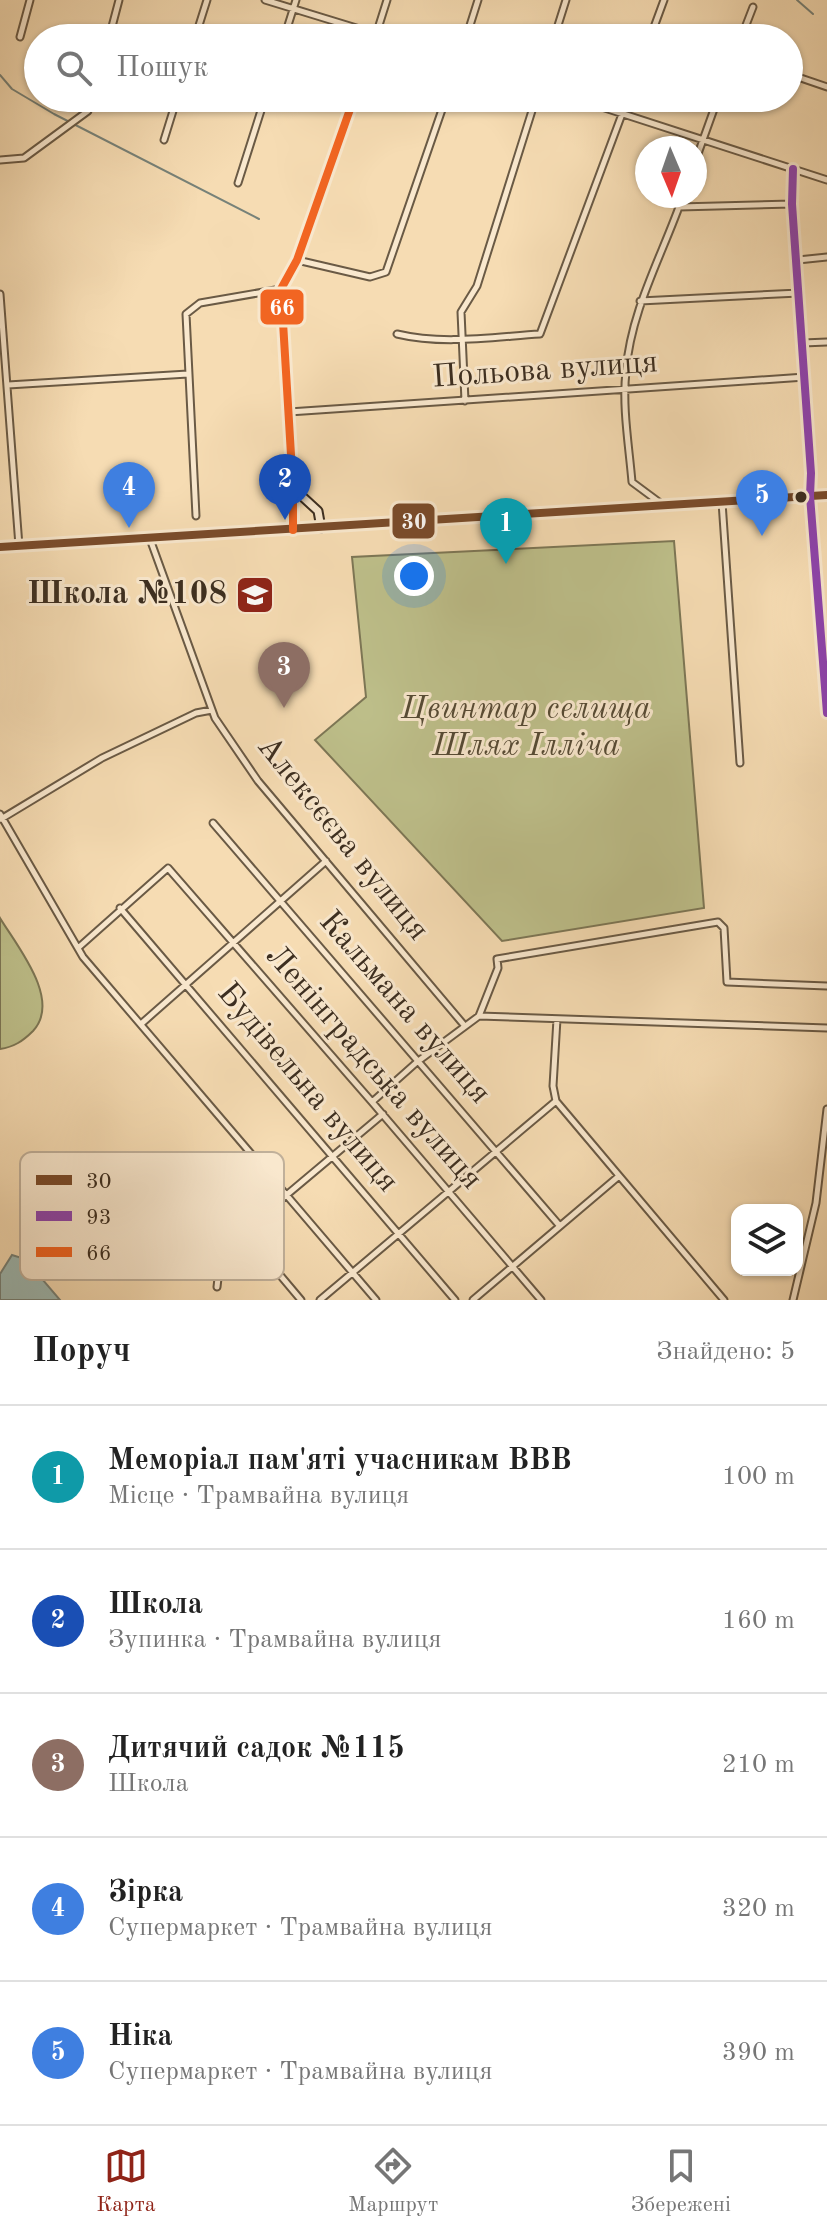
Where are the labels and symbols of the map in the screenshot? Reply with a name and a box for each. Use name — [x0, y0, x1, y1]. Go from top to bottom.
north arrow — [635, 136, 707, 208]
line badge: 66 — [259, 288, 305, 326]
text: 66 — [269, 298, 295, 320]
street label: Польова вулиця — [431, 347, 659, 395]
pin: 2 — [259, 454, 311, 520]
pin: 4 — [103, 462, 155, 528]
pin: 5 — [736, 470, 788, 536]
unlabelled marker — [793, 489, 809, 505]
pin: 1 — [480, 498, 532, 564]
line badge: 30 — [391, 502, 436, 540]
text: 30 — [401, 512, 427, 534]
your location — [394, 556, 434, 596]
school or university icon: Школа №108 — [234, 574, 276, 616]
place label: Школа №108 — [27, 579, 227, 611]
pin: 3 — [258, 642, 310, 708]
park label: Цвинтар селища Шлях Ілліча — [400, 694, 651, 763]
street label: Алексєєва вулиця — [250, 731, 434, 947]
street label: Кальмана вулиця — [312, 906, 496, 1110]
street label: Ленінградська вулиця — [259, 940, 487, 1196]
street label: Будівельна вулиця — [210, 977, 404, 1199]
legend — [20, 1152, 284, 1280]
text: 30 — [86, 1171, 112, 1193]
text: 93 — [86, 1207, 112, 1229]
text: 66 — [86, 1243, 112, 1265]

